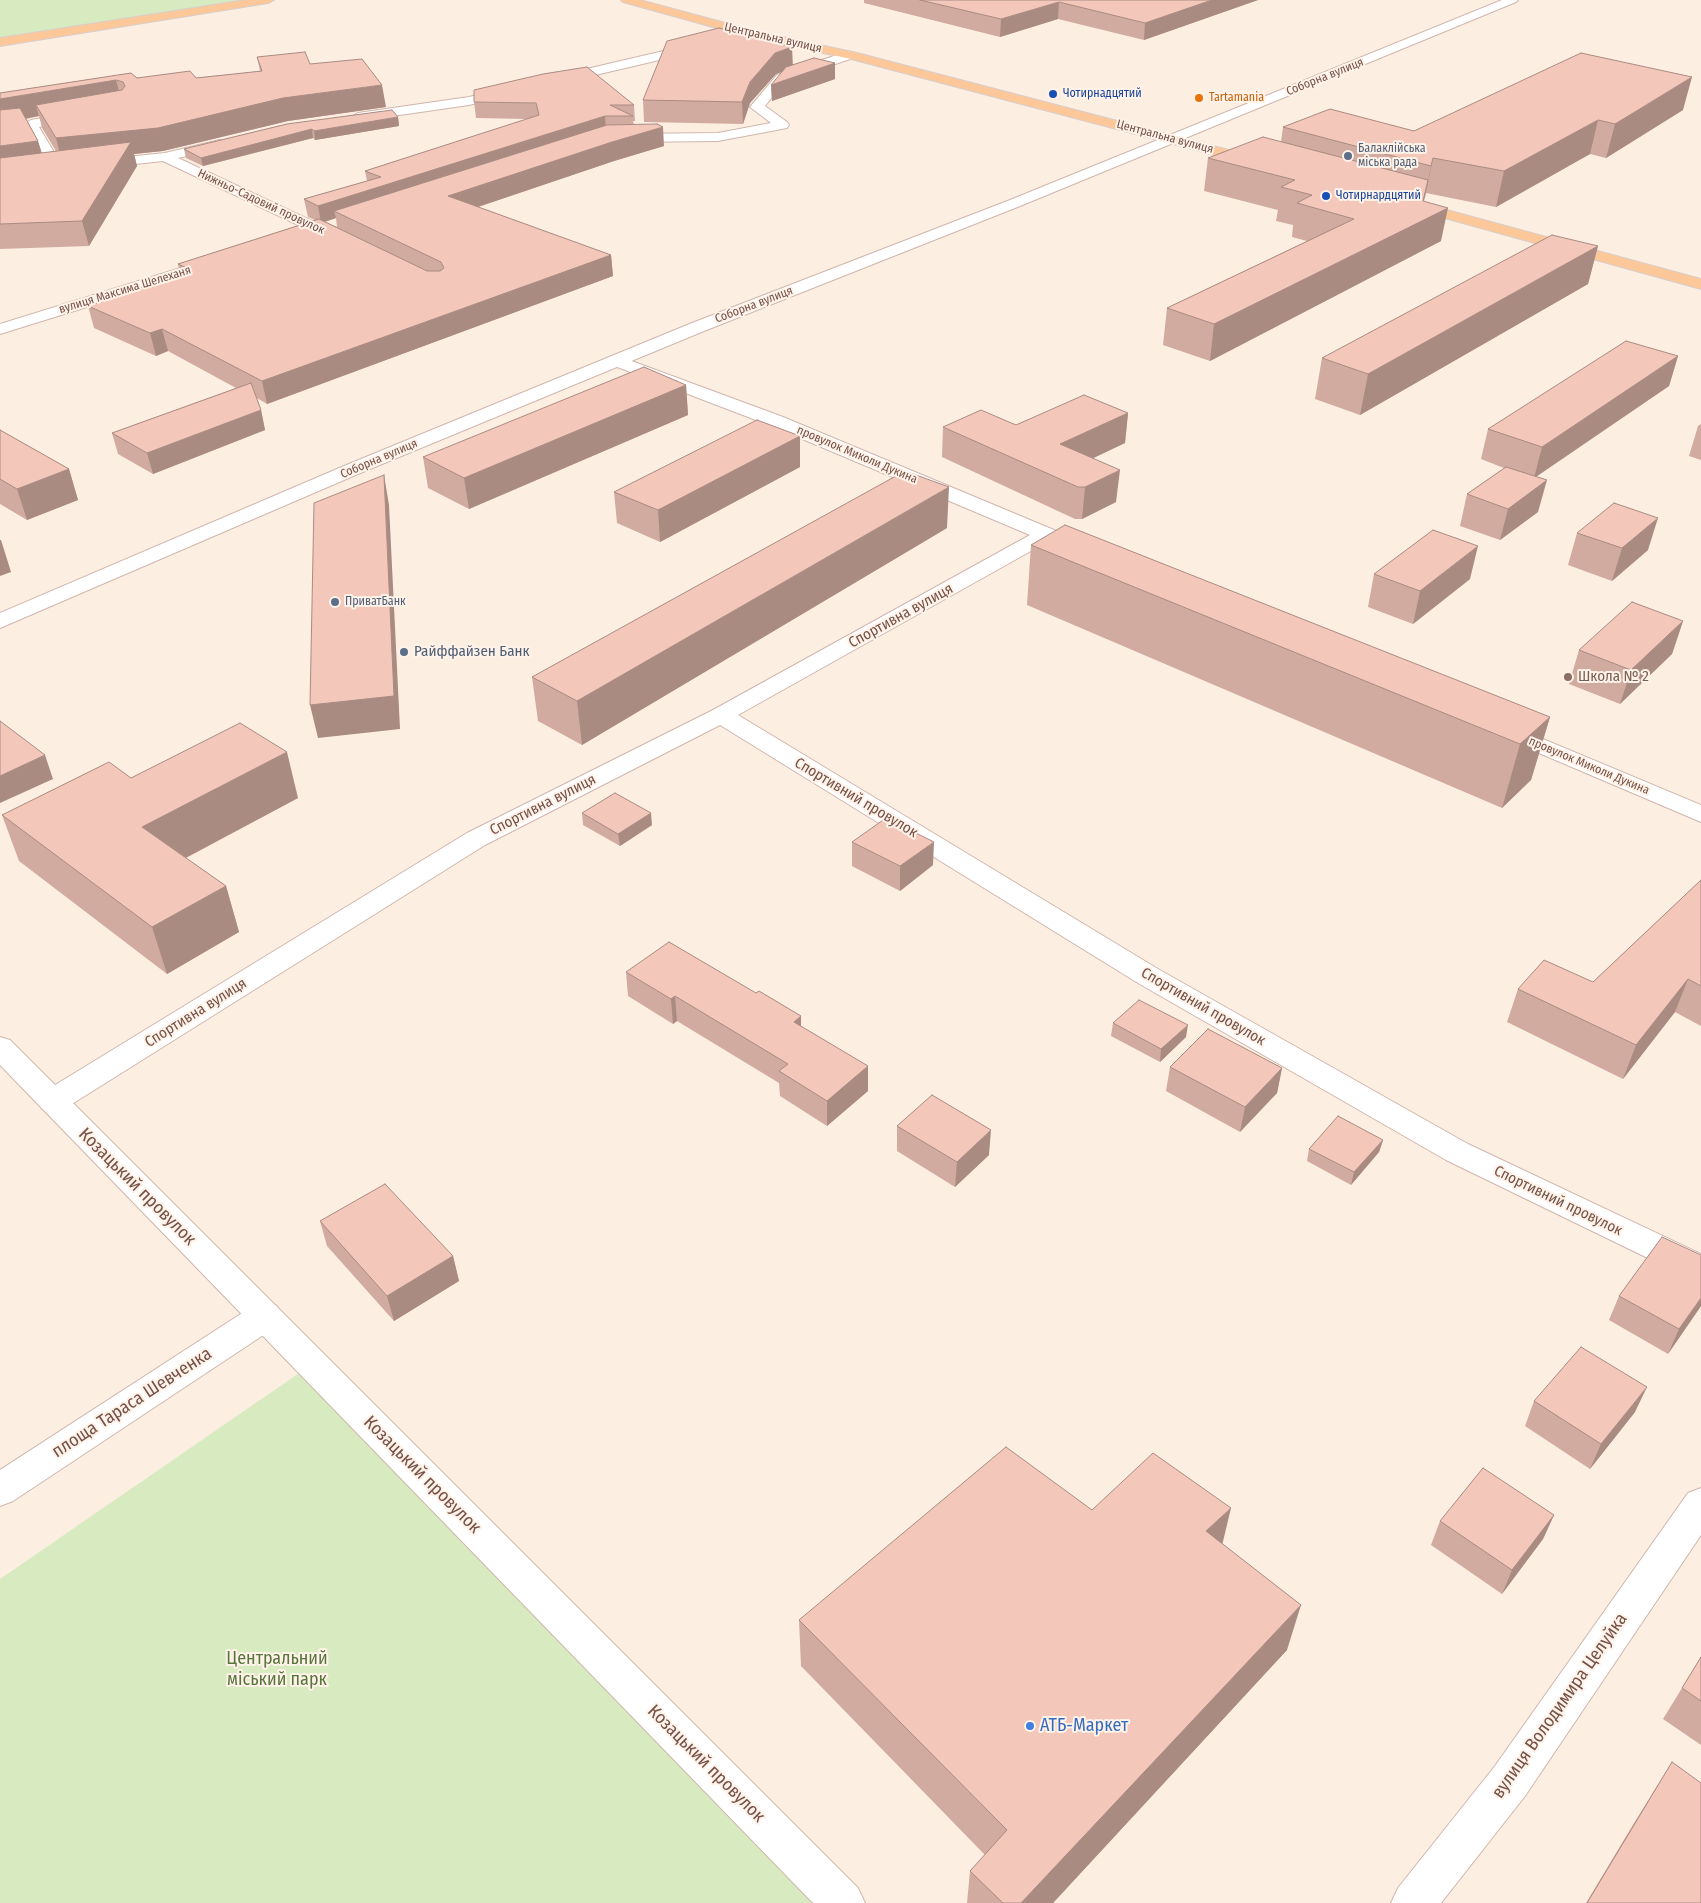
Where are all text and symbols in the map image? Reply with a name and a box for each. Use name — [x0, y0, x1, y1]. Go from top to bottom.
street label: Центральна вулиця — [723, 20, 823, 56]
street label: Соборна вулиця — [1284, 55, 1366, 99]
place label: Чотирнадцятий — [1063, 87, 1142, 101]
marker: Чотирнадцятий — [1047, 88, 1059, 100]
place label: Tartamania — [1209, 91, 1264, 105]
marker: Tartamania — [1193, 92, 1205, 104]
street label: Центральна вулиця — [1115, 117, 1215, 157]
place label: Балаклійська міська рада — [1358, 142, 1426, 170]
marker: Балаклійська міська рада — [1342, 150, 1354, 162]
street label: Нижньо-Садовий провулок — [195, 166, 327, 238]
place label: Чотирнардцятий — [1336, 189, 1421, 203]
marker: Чотирнардцятий — [1320, 190, 1332, 202]
street label: вулиця Максима Шелеханя — [57, 263, 193, 317]
street label: Соборна вулиця — [713, 284, 795, 326]
street label: провулок Миколи Дукина — [795, 423, 919, 487]
street label: Соборна вулиця — [338, 436, 420, 482]
street label: Спортивна вулиця — [846, 580, 956, 652]
place label: ПриватБанк — [345, 595, 406, 609]
marker: ПриватБанк — [329, 596, 341, 608]
place label: Райффайзен Банк — [414, 643, 530, 661]
marker: Райффайзен Банк — [398, 646, 410, 658]
place label: Школа № 2 — [1578, 668, 1649, 686]
marker: Школа № 2 — [1562, 671, 1574, 683]
street label: провулок Миколи Дукина — [1527, 734, 1651, 798]
street label: Спортивний провулок — [791, 754, 921, 842]
street label: Спортивна вулиця — [487, 771, 599, 839]
street label: Спортивний провулок — [1138, 964, 1268, 1050]
street label: Спортивна вулиця — [142, 975, 250, 1051]
street label: Козацький провулок — [74, 1124, 200, 1250]
street label: Спортивний провулок — [1491, 1162, 1625, 1240]
street label: площа Тараса Шевченка — [48, 1343, 216, 1463]
street label: Козацький провулок — [359, 1412, 485, 1538]
street label: вулиця Володимира Целуйка — [1488, 1609, 1632, 1803]
park label: Центральний міський парк — [226, 1648, 328, 1690]
street label: Козацький провулок — [643, 1701, 769, 1827]
place label: АТБ-Маркет — [1040, 1715, 1128, 1737]
marker: АТБ-Маркет — [1024, 1720, 1036, 1732]

